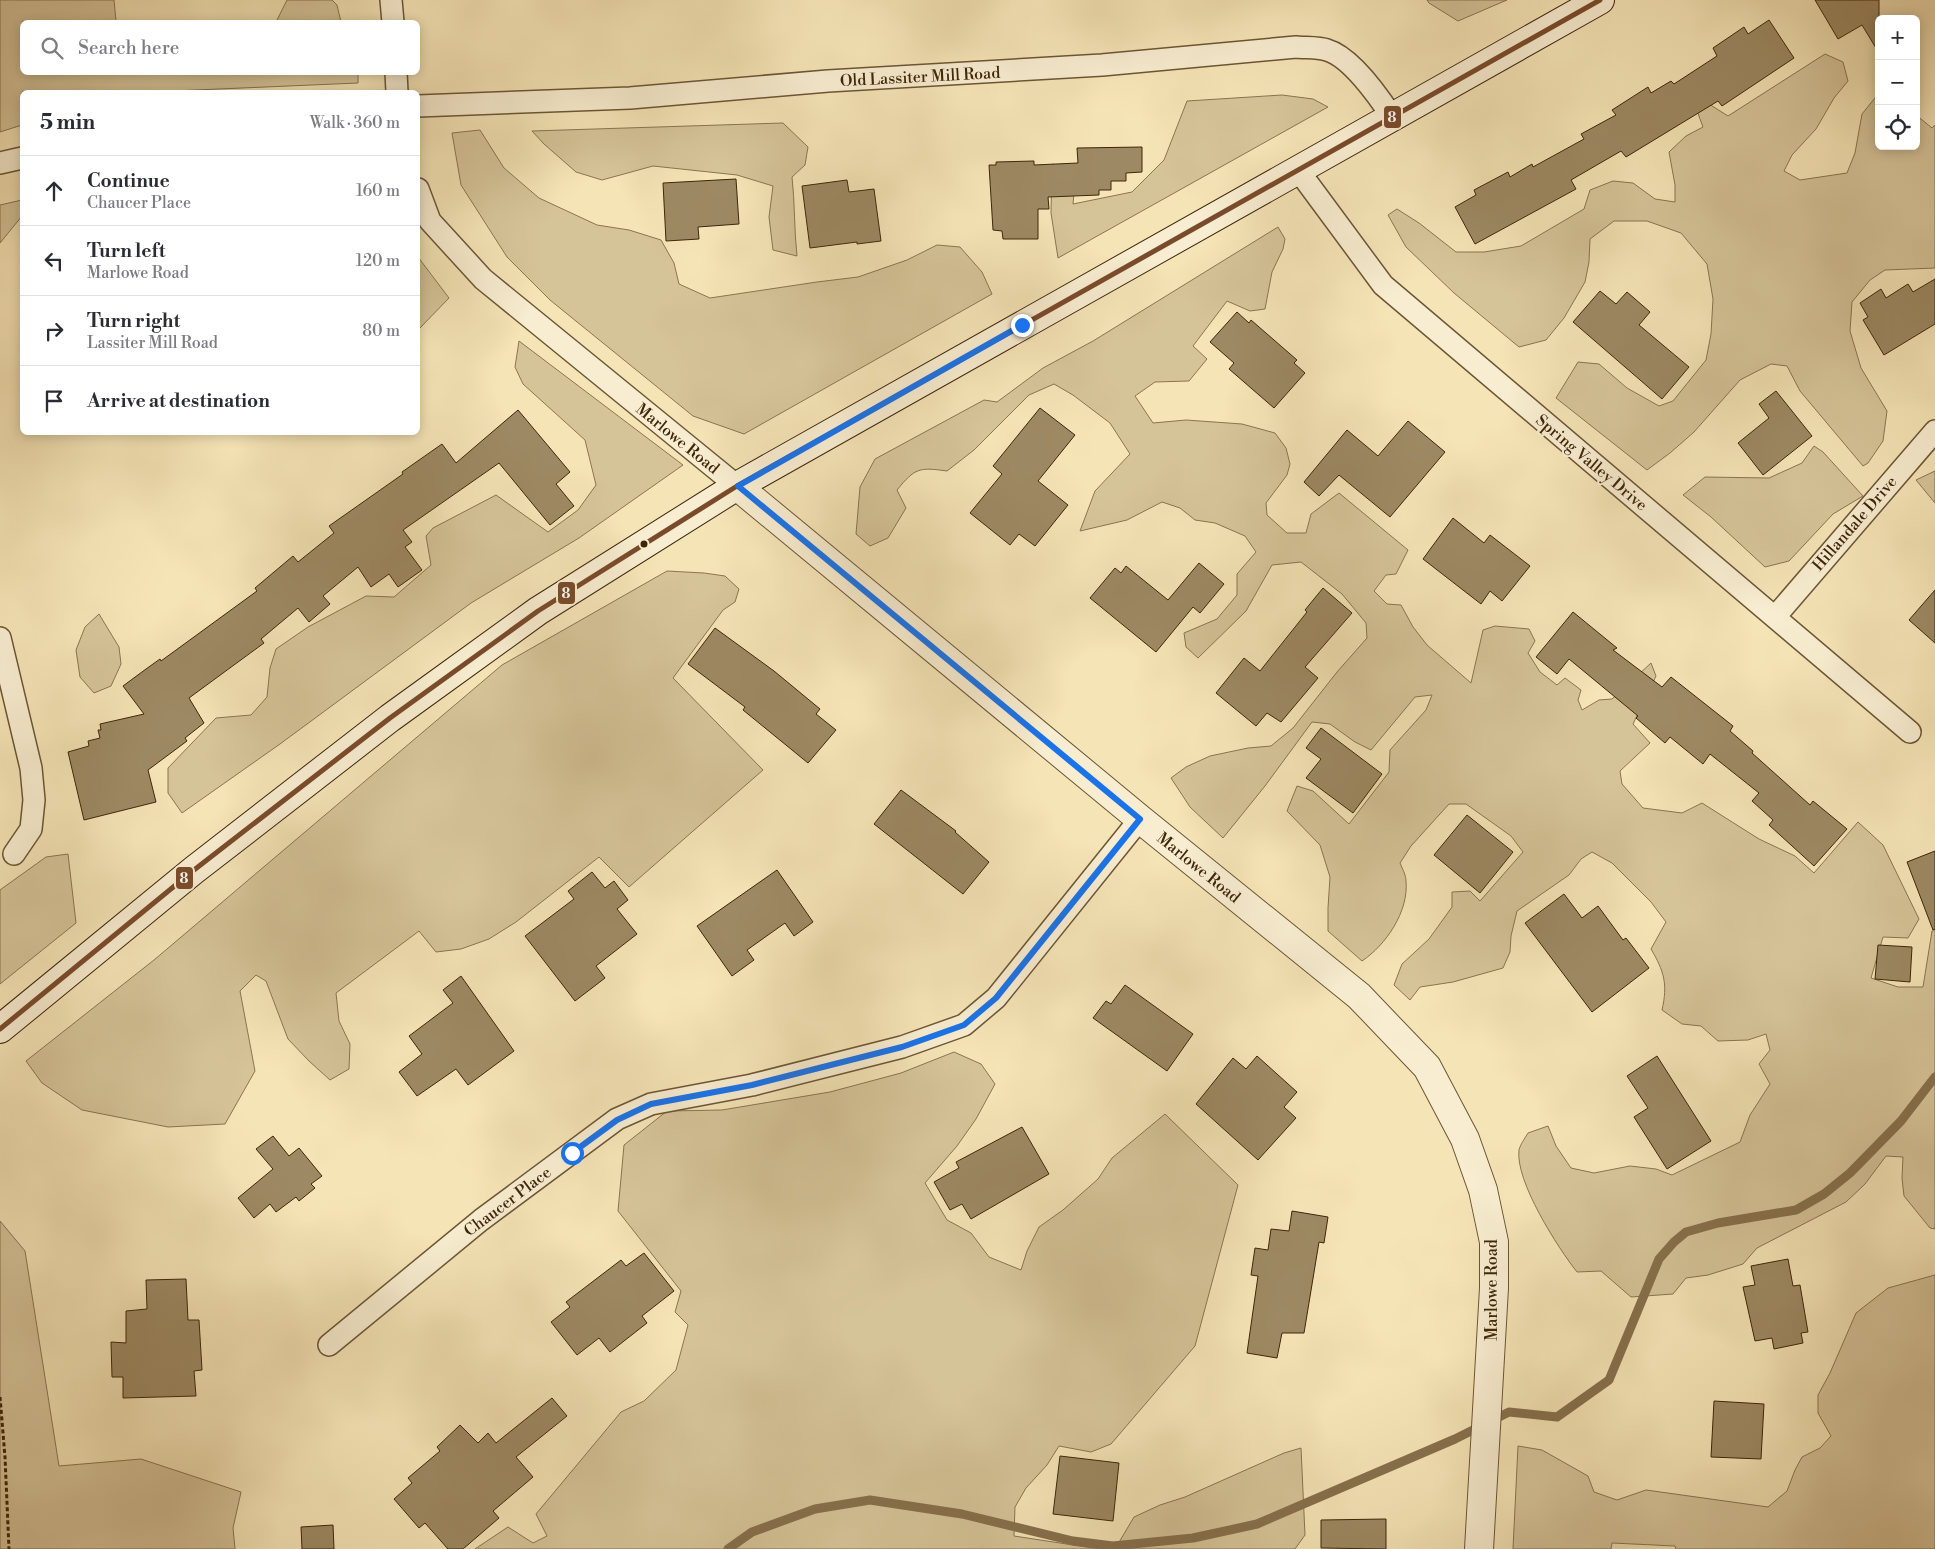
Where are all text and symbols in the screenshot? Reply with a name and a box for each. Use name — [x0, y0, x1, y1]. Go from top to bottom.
map controls — [1875, 15, 1920, 150]
button: + — [1875, 15, 1920, 60]
search box — [20, 20, 420, 75]
icon: search — [38, 34, 66, 62]
text: Search here — [78, 36, 179, 60]
button: − — [1875, 60, 1920, 105]
street label: Old Lassiter Mill Road — [839, 63, 1001, 91]
line badge: 8 — [1383, 105, 1402, 129]
button: locate — [1875, 105, 1920, 150]
text: 8 — [1388, 109, 1397, 127]
text: 5 min — [40, 110, 95, 136]
text: Walk · 360 m — [310, 113, 400, 133]
text: Continue — [87, 169, 170, 193]
icon: ahead — [40, 177, 68, 205]
text: 160 m — [356, 181, 400, 201]
text: Chaucer Place — [87, 193, 191, 213]
text: Turn left — [87, 239, 166, 263]
icon: left — [40, 247, 68, 275]
text: 120 m — [356, 251, 400, 271]
text: Marlowe Road — [87, 263, 189, 283]
text: Turn right — [87, 309, 180, 333]
route end — [1011, 314, 1034, 337]
icon: right — [40, 317, 68, 345]
text: 80 m — [362, 321, 400, 341]
text: Lassiter Mill Road — [87, 333, 218, 353]
icon: arrive — [40, 387, 68, 415]
text: Arrive at destination — [87, 389, 270, 413]
street label: Marlowe Road — [632, 399, 723, 479]
street label: Spring Valley Drive — [1531, 410, 1651, 515]
street label: Hillandale Drive — [1808, 472, 1901, 575]
unlabelled marker — [639, 539, 649, 549]
line badge: 8 — [557, 581, 576, 605]
text: 8 — [562, 585, 571, 603]
street label: Marlowe Road — [1153, 828, 1244, 908]
line badge: 8 — [175, 866, 194, 890]
text: 8 — [180, 870, 189, 888]
route start — [561, 1142, 584, 1165]
street label: Chaucer Place — [460, 1162, 555, 1241]
street label: Marlowe Road — [1482, 1239, 1502, 1341]

